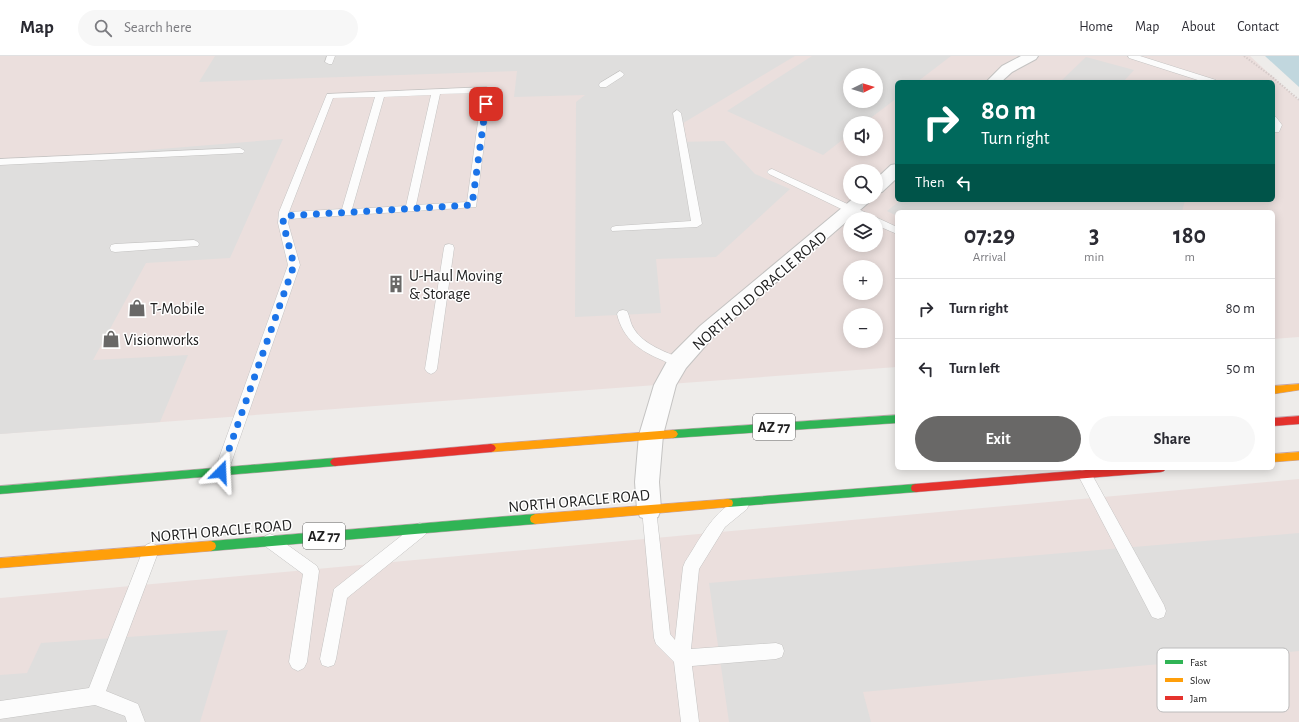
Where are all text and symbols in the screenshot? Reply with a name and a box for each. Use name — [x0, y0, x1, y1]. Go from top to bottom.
search box — [78, 10, 358, 46]
icon: search — [92, 17, 114, 39]
text: Map — [20, 18, 54, 37]
text: Search here — [124, 20, 192, 35]
text: Home — [1079, 20, 1113, 34]
text: Map — [1135, 20, 1159, 34]
text: About — [1181, 20, 1215, 34]
text: Contact — [1237, 20, 1279, 34]
north arrow — [843, 68, 883, 108]
map controls — [843, 68, 883, 348]
pin — [469, 87, 503, 121]
icon: arrive — [475, 93, 497, 115]
icon: right — [915, 96, 967, 148]
text: 80 m — [981, 97, 1036, 125]
button: sound — [843, 116, 883, 156]
text: Turn right — [981, 130, 1050, 148]
button: search — [843, 164, 883, 204]
icon: left — [953, 172, 975, 194]
text: Then — [915, 175, 945, 190]
button: layers — [843, 212, 883, 252]
text: 07:29 — [964, 224, 1015, 248]
text: 3 — [1089, 224, 1099, 248]
text: 180 — [1173, 224, 1206, 248]
street label: NORTH OLD ORACLE ROAD — [690, 228, 830, 353]
text: Arrival — [973, 251, 1006, 264]
text: min — [1084, 251, 1104, 264]
text: m — [1184, 251, 1195, 264]
button: + — [843, 260, 883, 300]
place label: U-Haul Moving & Storage — [409, 268, 503, 302]
building icon: U-Haul Moving & Storage — [386, 274, 406, 294]
shop icon: T-Mobile — [127, 298, 147, 318]
icon: right — [915, 298, 937, 320]
place label: T-Mobile — [150, 301, 205, 317]
text: Turn right — [949, 301, 1008, 316]
text: 80 m — [1225, 301, 1255, 316]
button: − — [843, 308, 883, 348]
shop icon: Visionworks — [101, 329, 121, 349]
place label: Visionworks — [124, 332, 199, 348]
icon: left — [915, 358, 937, 380]
text: Turn left — [949, 361, 1000, 376]
text: 50 m — [1226, 361, 1255, 376]
road number: AZ 77 — [753, 414, 795, 440]
button: Exit — [915, 416, 1081, 462]
button: Share — [1089, 416, 1255, 462]
position arrow — [200, 451, 242, 493]
street label: NORTH ORACLE ROAD — [508, 487, 651, 515]
street label: NORTH ORACLE ROAD — [150, 517, 293, 545]
road number: AZ 77 — [303, 523, 345, 549]
legend — [1157, 648, 1289, 712]
text: Fast — [1190, 657, 1208, 668]
text: Slow — [1190, 675, 1211, 686]
text: Jam — [1190, 693, 1207, 704]

